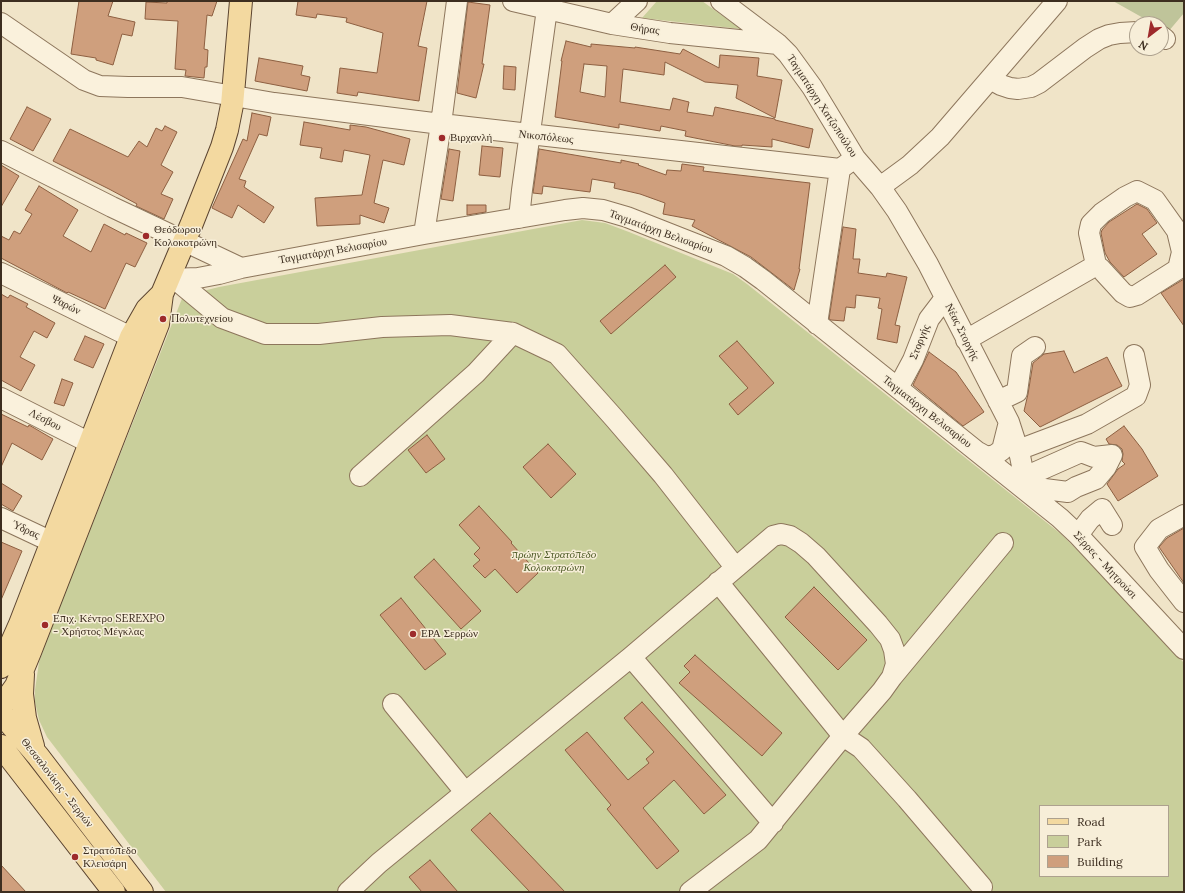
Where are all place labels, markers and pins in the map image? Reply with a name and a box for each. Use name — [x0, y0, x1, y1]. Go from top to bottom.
place label: Βιρχανλή — [450, 131, 492, 145]
marker: Βιρχανλή — [437, 133, 447, 143]
place label: Θεόδωρου Κολοκοτρώνη — [154, 223, 217, 249]
marker: Θεόδωρου Κολοκοτρώνη — [141, 231, 151, 241]
place label: Πολυτεχνείου — [171, 312, 233, 326]
marker: Πολυτεχνείου — [158, 314, 168, 324]
place label: Επιχ. Κέντρο SEREXPO - Χρήστος Μέγκλας — [53, 612, 165, 638]
marker: Επιχ. Κέντρο SEREXPO - Χρήστος Μέγκλας — [40, 620, 50, 630]
place label: ΕΡΑ Σερρών — [421, 627, 478, 641]
marker: ΕΡΑ Σερρών — [408, 629, 418, 639]
place label: Στρατόπεδο Κλεισάρη — [83, 844, 136, 870]
marker: Στρατόπεδο Κλεισάρη — [70, 852, 80, 862]

